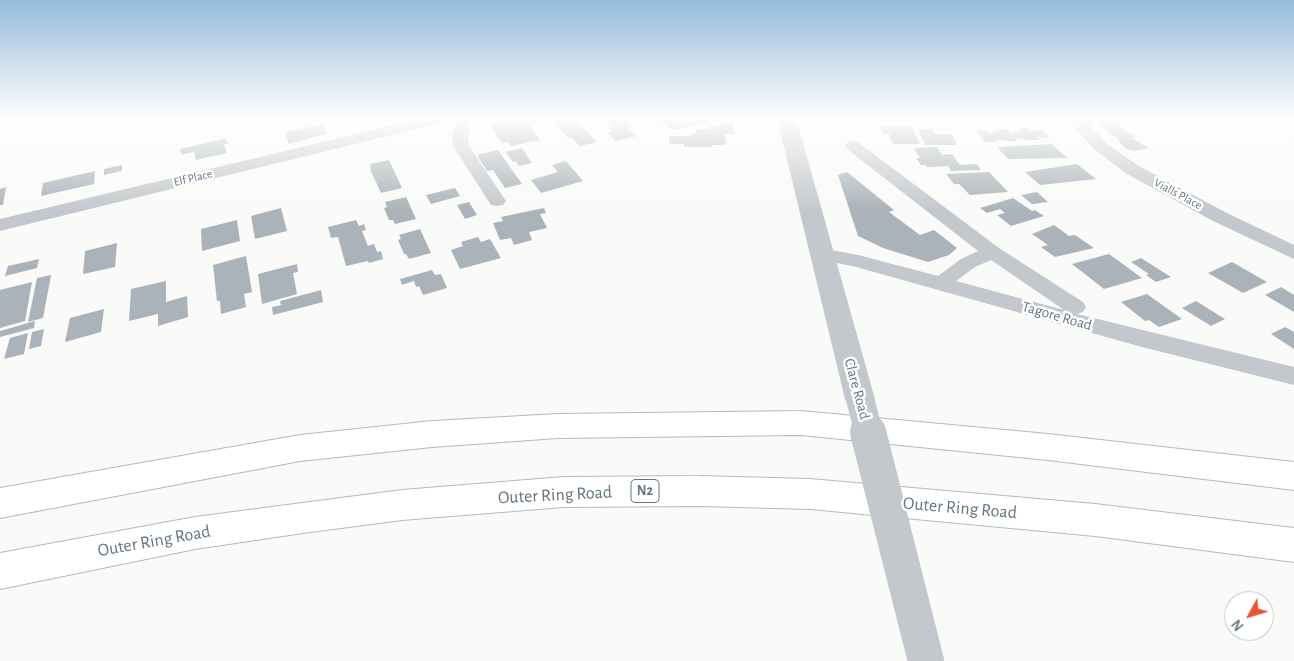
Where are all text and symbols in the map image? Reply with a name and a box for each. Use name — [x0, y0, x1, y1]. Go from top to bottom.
street label: Elf Place — [172, 167, 214, 189]
street label: Vialls Place — [1151, 175, 1205, 213]
street label: Tagore Road — [1020, 297, 1094, 335]
street label: Clare Road — [840, 357, 874, 421]
road number: N2 — [631, 480, 659, 502]
street label: Outer Ring Road — [497, 481, 613, 509]
street label: Outer Ring Road — [902, 492, 1018, 524]
street label: Outer Ring Road — [96, 520, 212, 562]
north arrow — [1224, 591, 1274, 641]
text: N — [1230, 617, 1247, 633]

